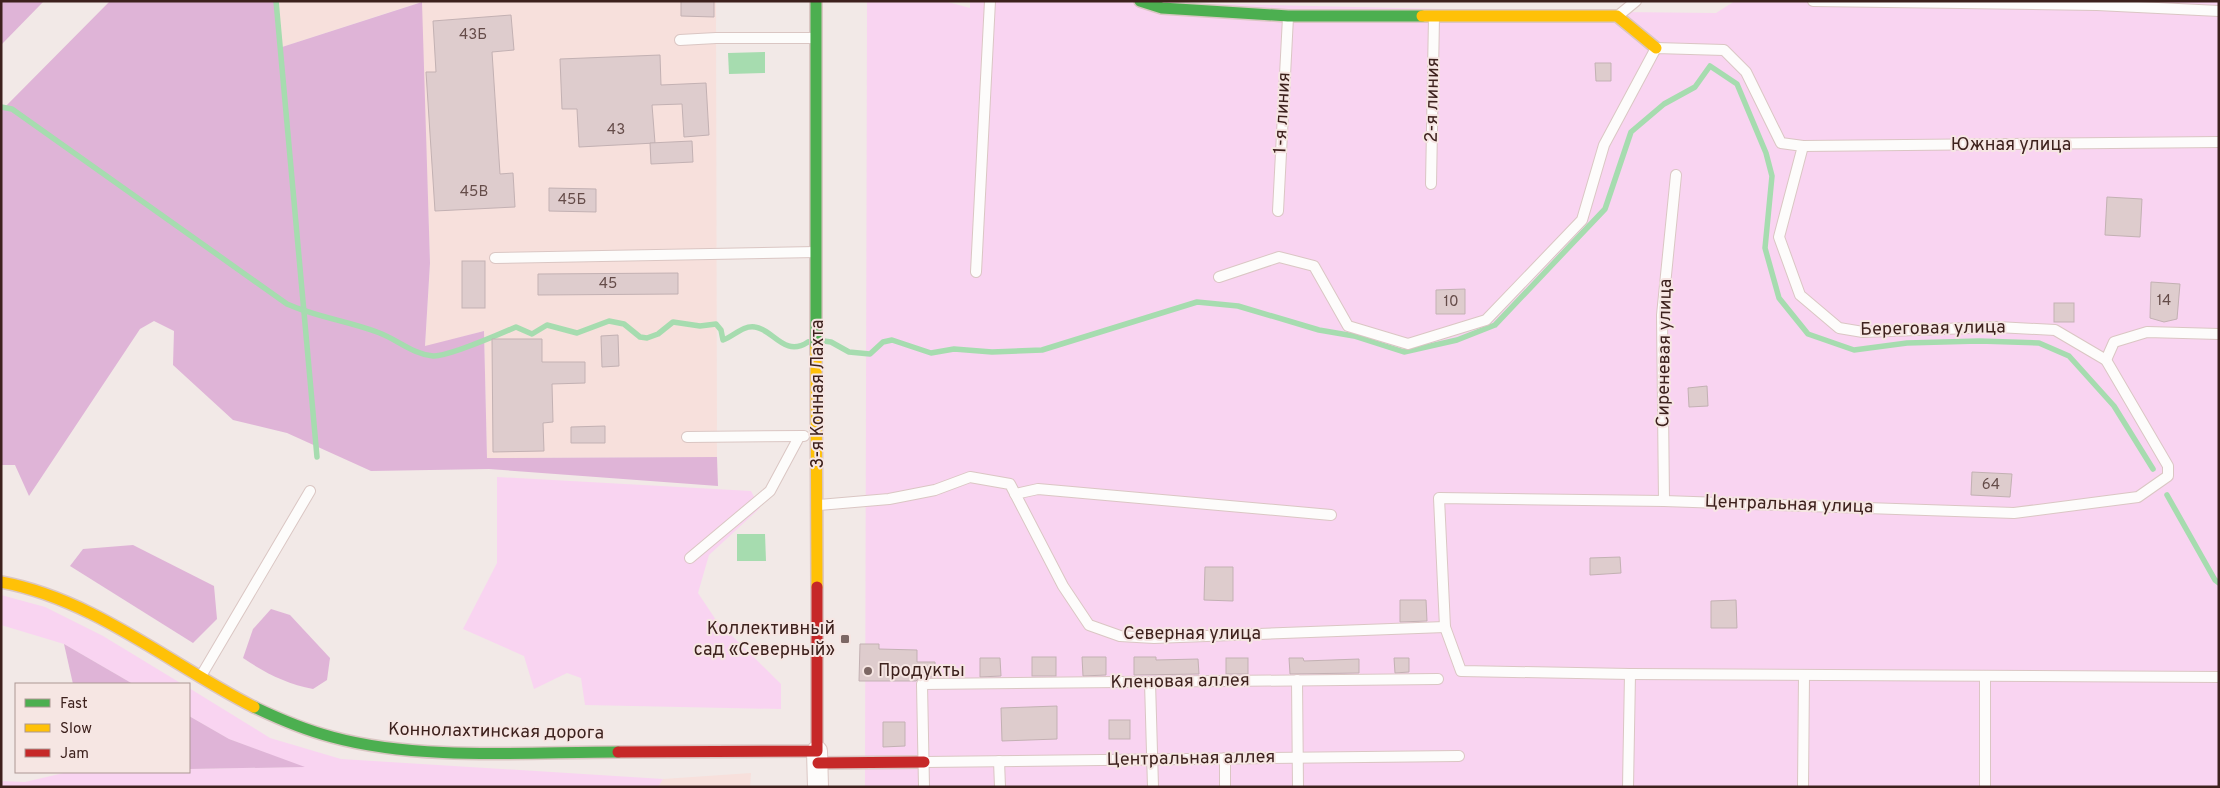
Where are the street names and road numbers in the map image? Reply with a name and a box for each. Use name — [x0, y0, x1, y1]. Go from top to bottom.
street label: 2-я линия — [1421, 57, 1445, 143]
street label: 1-я линия — [1269, 72, 1297, 154]
street label: Южная улица — [1951, 134, 2071, 157]
street label: Сиреневая улица — [1652, 278, 1678, 428]
street label: Береговая улица — [1860, 316, 2006, 342]
street label: 3-я Конная Лахта — [807, 319, 830, 469]
street label: Центральная улица — [1704, 491, 1874, 519]
street label: Северная улица — [1123, 623, 1261, 646]
street label: Кленовая аллея — [1110, 669, 1250, 695]
street label: Коннолахтинская дорога — [388, 719, 604, 745]
street label: Центральная аллея — [1107, 746, 1275, 772]

